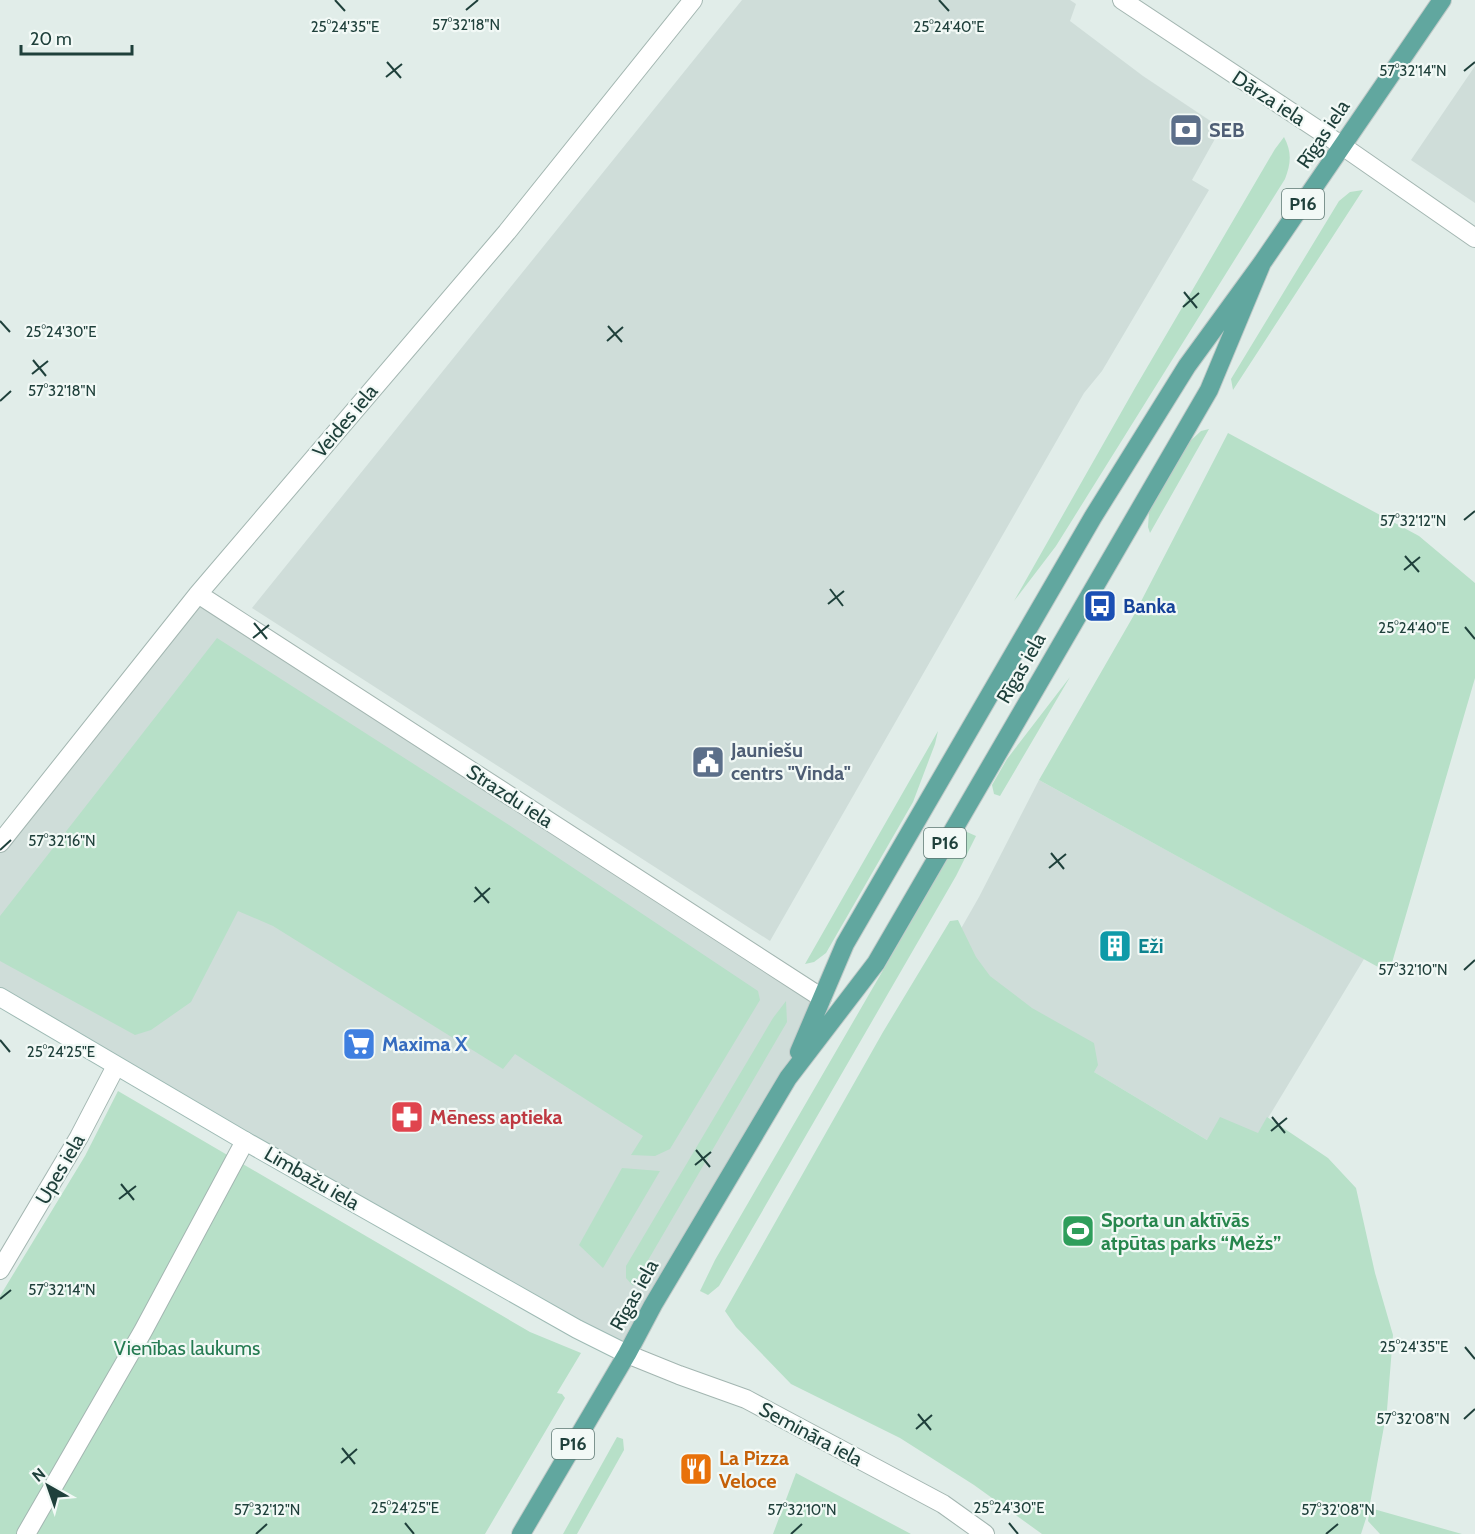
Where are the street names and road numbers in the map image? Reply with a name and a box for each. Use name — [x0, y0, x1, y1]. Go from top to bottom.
street label: Dārza iela — [1228, 65, 1311, 131]
street label: Rīgas iela — [1291, 95, 1355, 173]
road number: P16 — [1282, 189, 1324, 219]
street label: Veides iela — [307, 379, 383, 463]
street label: Rīgas iela — [991, 628, 1051, 708]
street label: Strazdu iela — [462, 759, 558, 833]
road number: P16 — [924, 828, 966, 858]
street label: Upes iela — [30, 1129, 90, 1208]
street label: Limbažu iela — [260, 1141, 364, 1215]
street label: Rīgas iela — [605, 1255, 663, 1335]
street label: Semināra iela — [755, 1397, 867, 1471]
road number: P16 — [552, 1429, 594, 1459]

